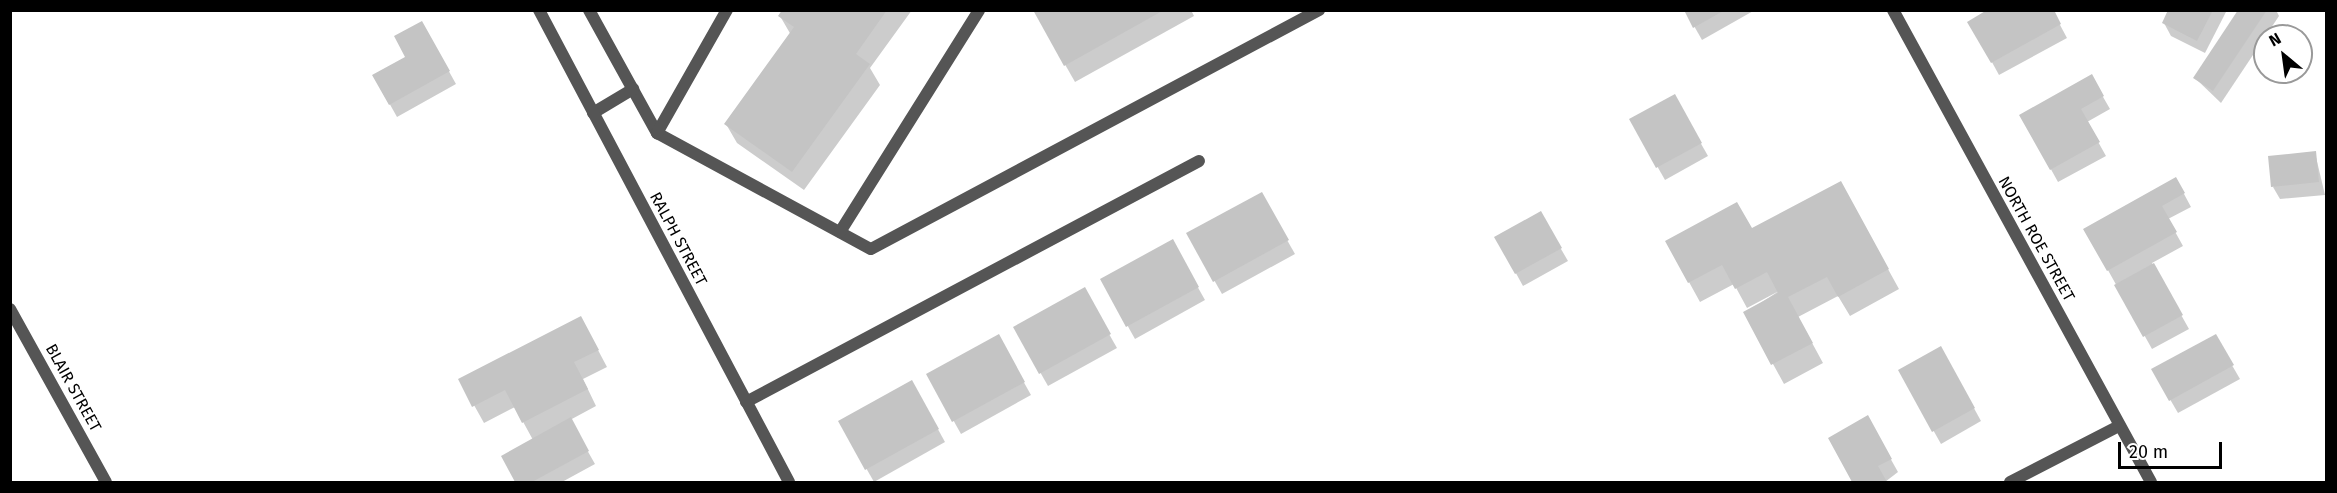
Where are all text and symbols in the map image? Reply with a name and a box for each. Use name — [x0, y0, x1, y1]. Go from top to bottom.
north arrow — [2253, 24, 2313, 84]
text: N — [2266, 29, 2284, 50]
street label: NORTH ROE STREET — [1994, 173, 2078, 305]
street label: RALPH STREET — [645, 189, 711, 289]
street label: BLAIR STREET — [41, 341, 105, 435]
scale bar — [2121, 430, 2224, 468]
text: 20 m — [2129, 441, 2168, 463]

